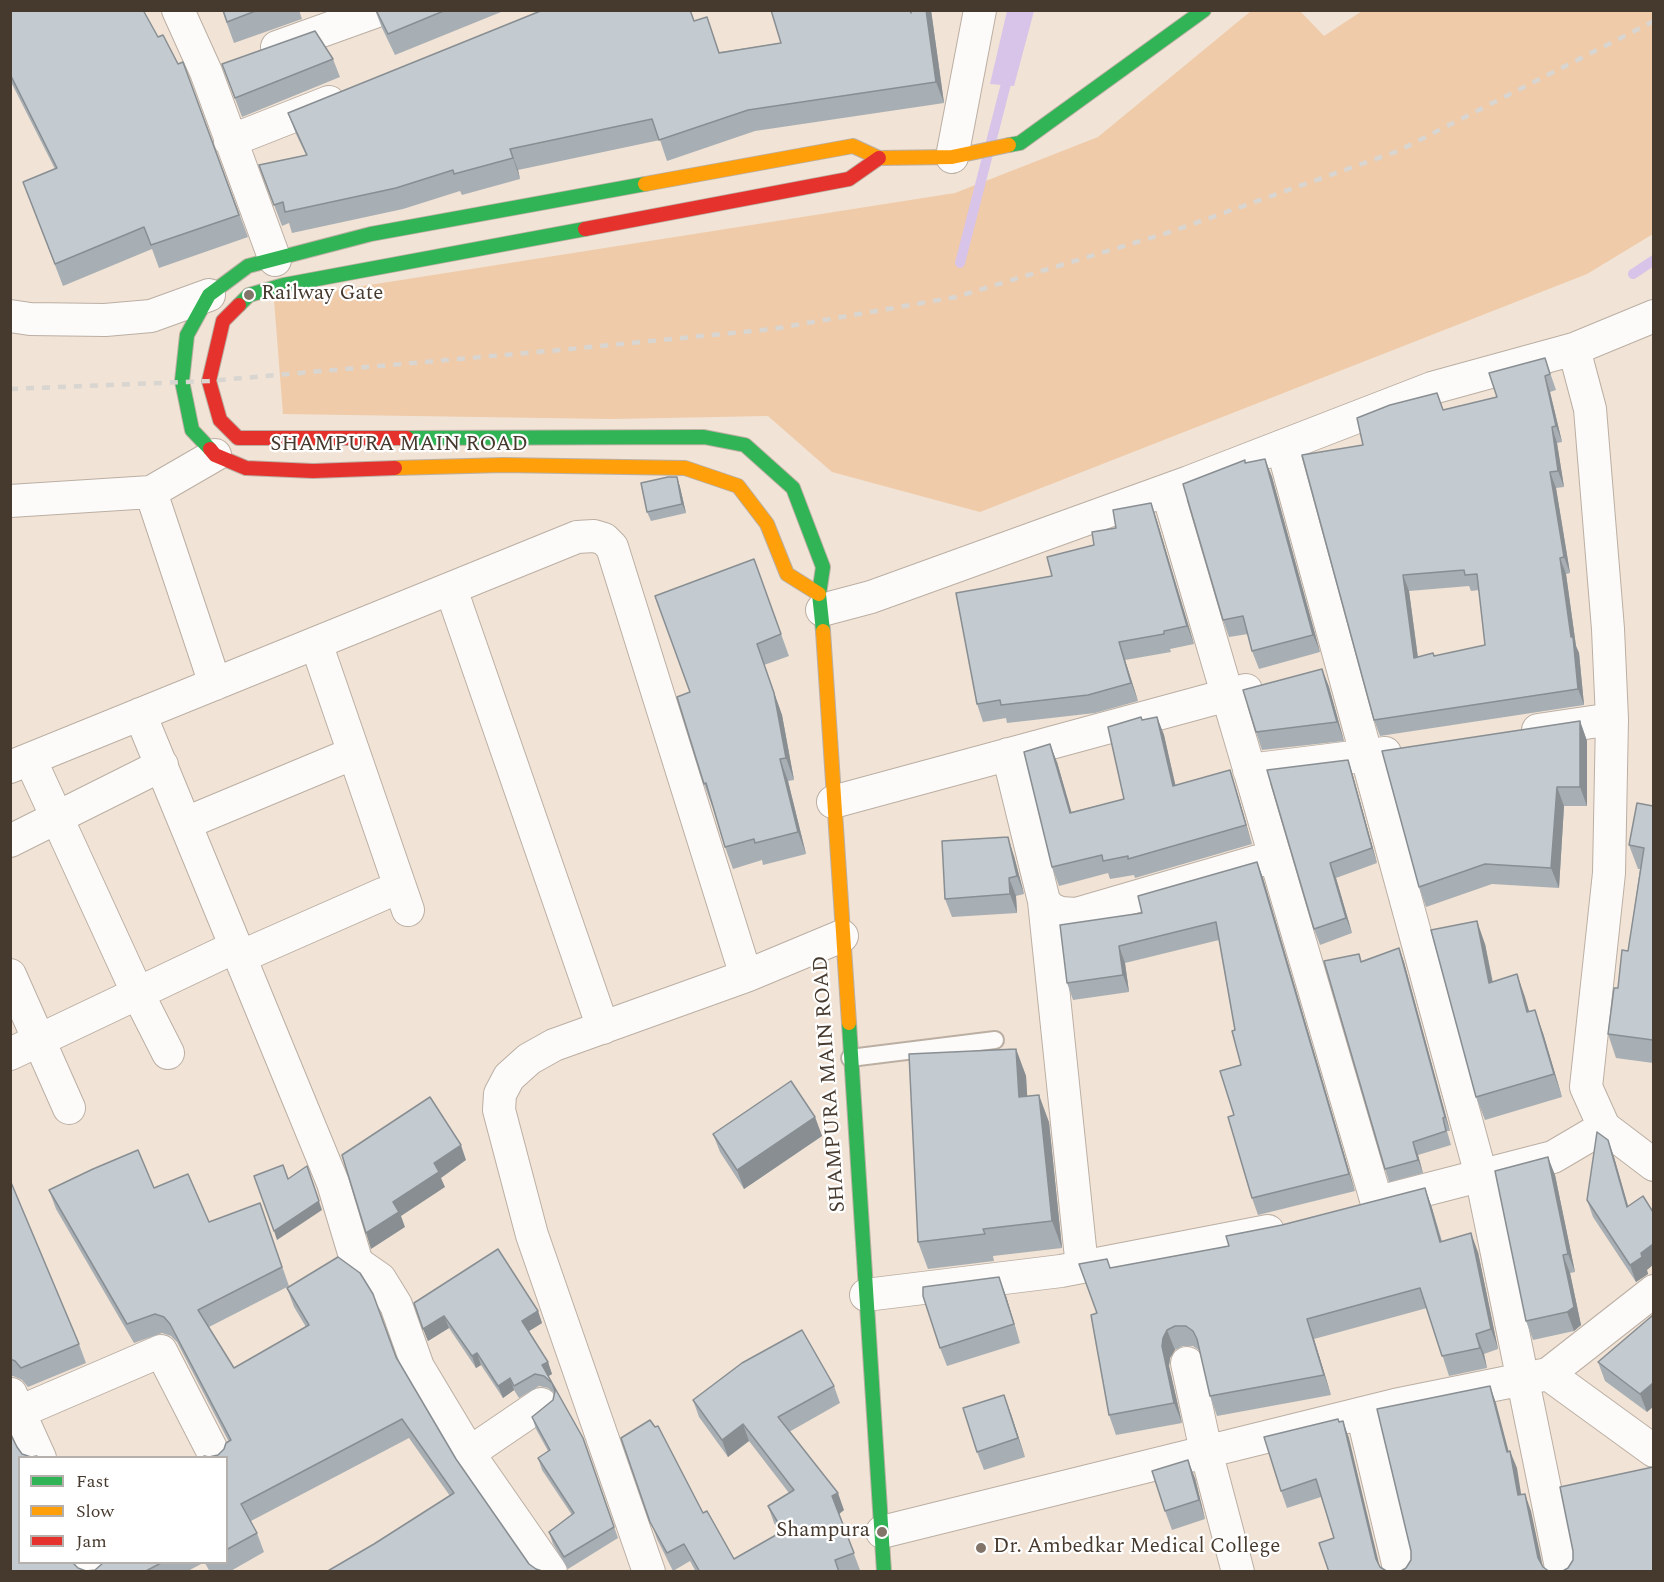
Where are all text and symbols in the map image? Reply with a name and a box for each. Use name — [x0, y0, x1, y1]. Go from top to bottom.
place label: Railway Gate — [261, 282, 383, 308]
marker: Railway Gate — [242, 288, 256, 302]
street label: SHAMPURA MAIN ROAD — [270, 433, 528, 459]
street label: SHAMPURA MAIN ROAD — [809, 955, 853, 1213]
legend — [18, 1456, 228, 1564]
text: Fast — [76, 1468, 109, 1495]
text: Slow — [76, 1498, 114, 1525]
place label: Shampura — [776, 1519, 870, 1545]
marker: Shampura — [875, 1525, 889, 1539]
text: Jam — [76, 1528, 107, 1555]
place label: Dr. Ambedkar Medical College — [993, 1535, 1280, 1561]
marker: Dr. Ambedkar Medical College — [974, 1541, 988, 1555]

